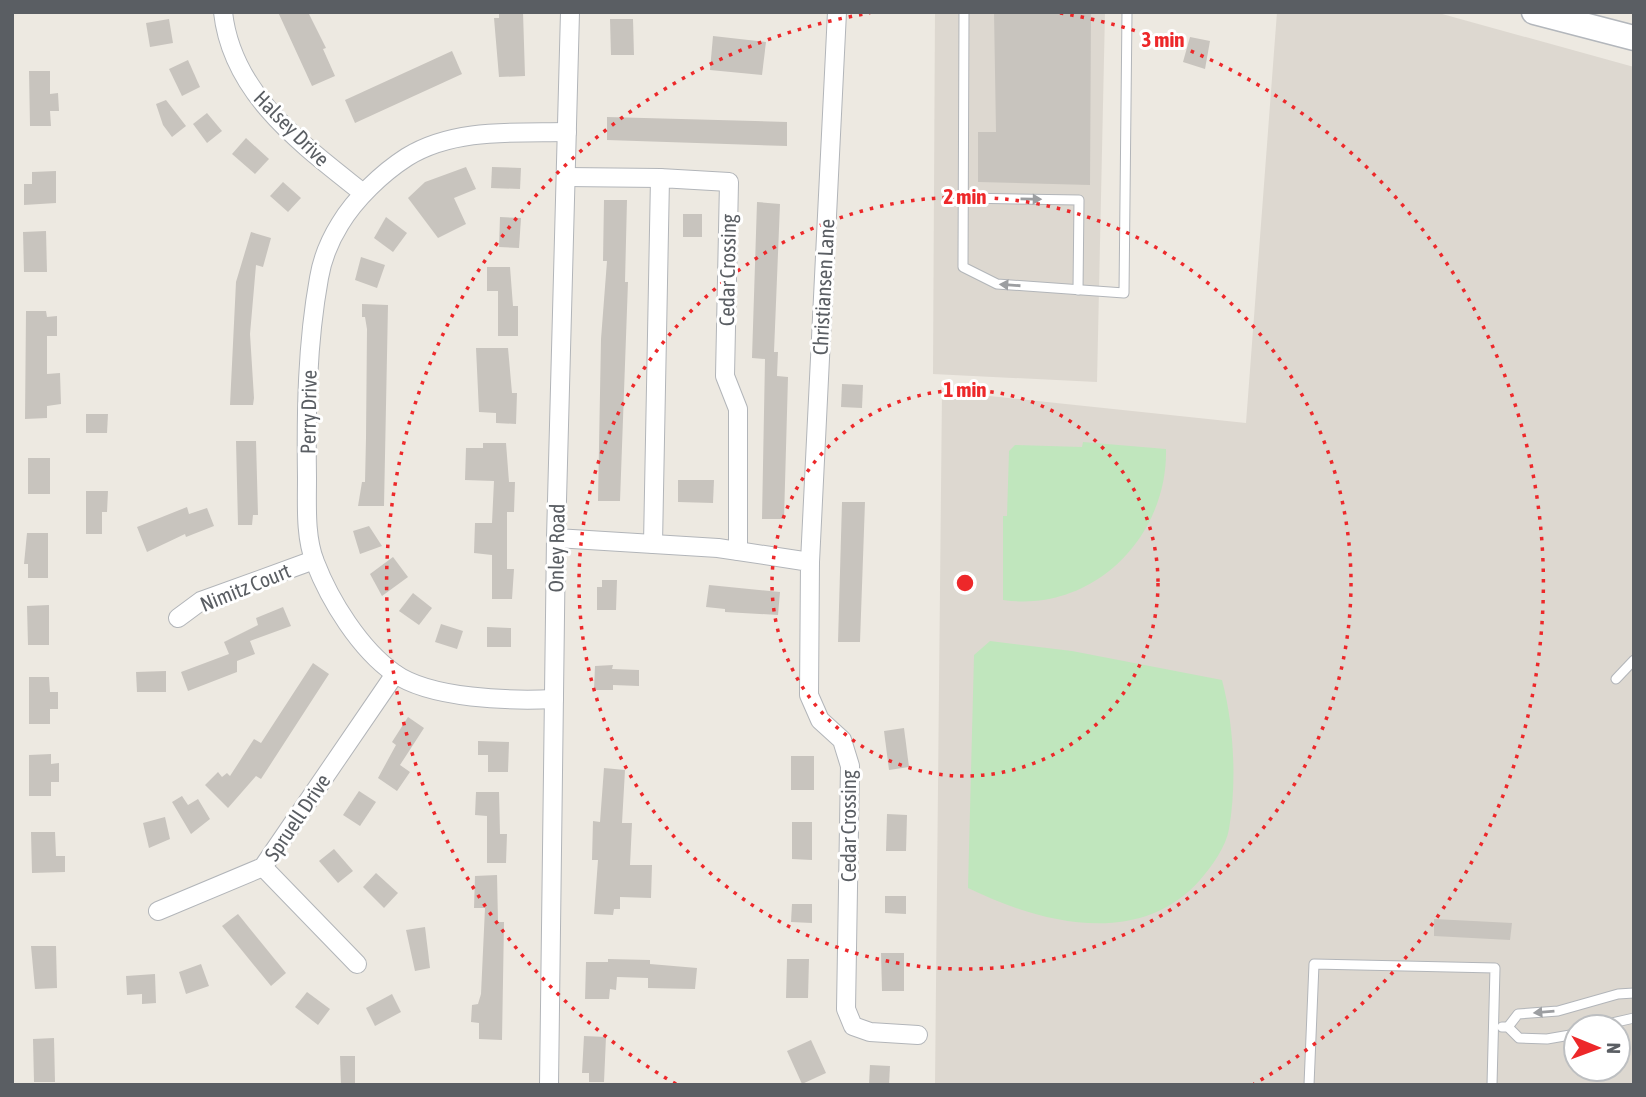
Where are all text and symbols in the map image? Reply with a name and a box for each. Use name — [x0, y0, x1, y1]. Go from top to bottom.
text: 3 min — [1142, 27, 1184, 51]
street label: Halsey Drive — [249, 85, 335, 171]
text: 2 min — [944, 184, 986, 208]
one-way arrow — [1020, 193, 1042, 205]
street label: Cedar Crossing — [714, 214, 740, 326]
street label: Christiansen Lane — [807, 218, 839, 356]
one-way arrow — [999, 279, 1021, 290]
street label: Perry Drive — [295, 370, 321, 454]
text: 1 min — [944, 377, 986, 401]
street label: Onley Road — [543, 503, 569, 593]
street label: Nimitz Court — [196, 558, 294, 616]
centre of rings — [953, 571, 977, 595]
street label: Spruell Drive — [259, 769, 335, 865]
street label: Cedar Crossing — [836, 770, 860, 882]
one-way arrow — [1533, 1007, 1555, 1018]
north arrow — [1562, 1013, 1632, 1083]
text: N — [1603, 1042, 1625, 1054]

